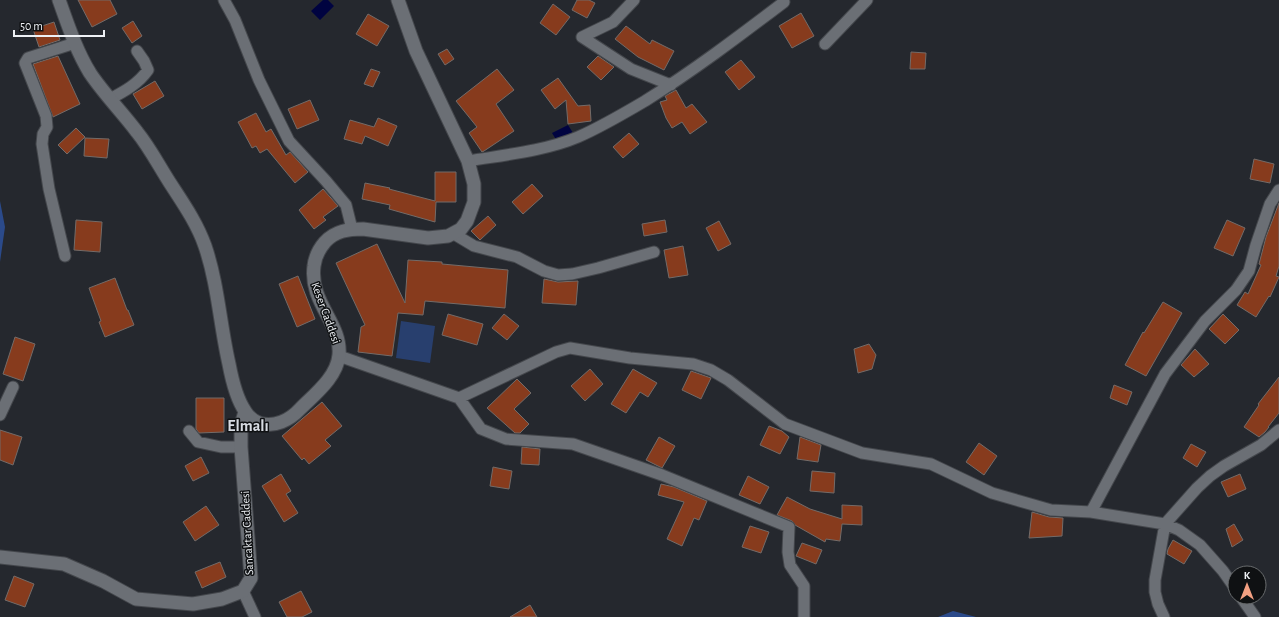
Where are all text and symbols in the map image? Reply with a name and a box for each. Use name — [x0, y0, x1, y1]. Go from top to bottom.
scale bar — [14, 12, 104, 38]
text: 50 m — [20, 20, 43, 32]
street label: Keser Caddesi — [309, 281, 343, 345]
district label: Elmalı — [227, 418, 269, 434]
street label: Sancaktar Caddesi — [239, 490, 255, 576]
north arrow — [1227, 565, 1267, 605]
text: K — [1244, 570, 1251, 581]

